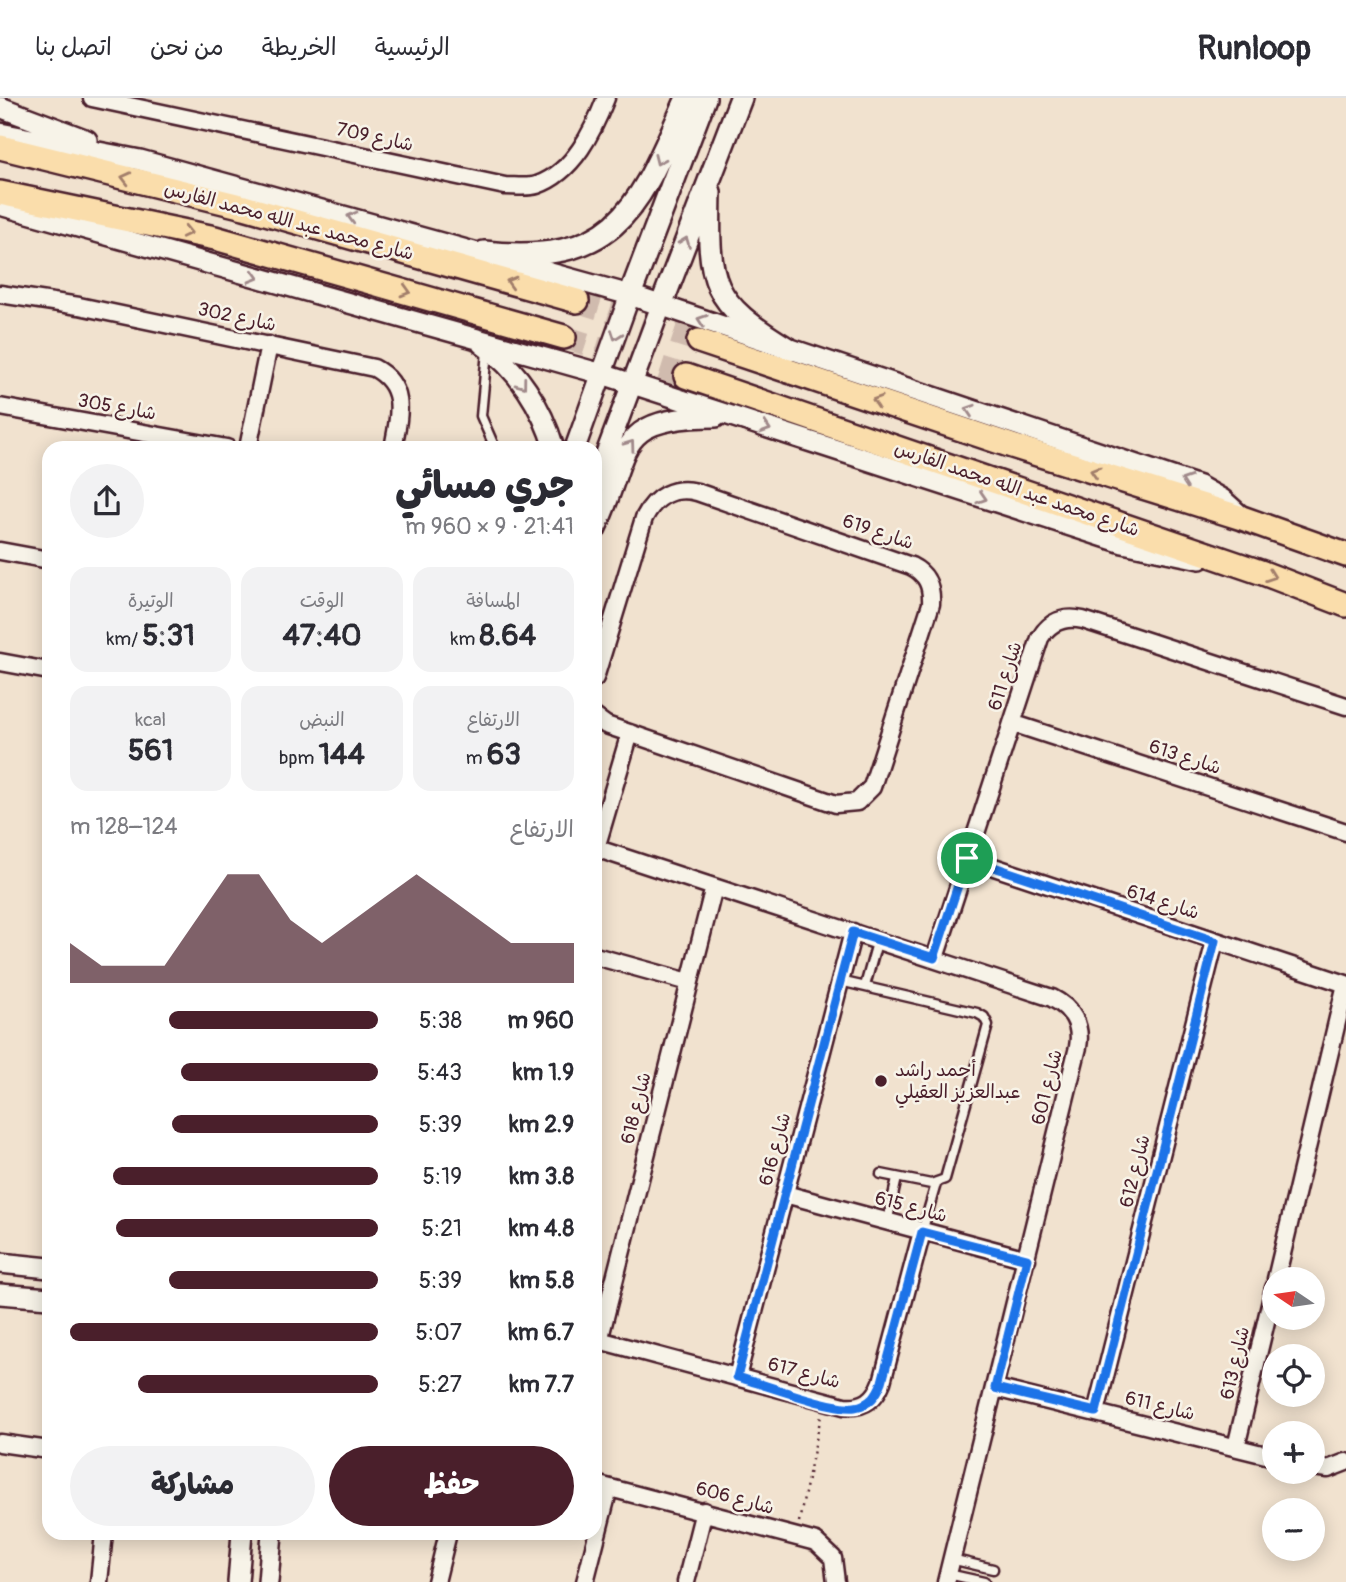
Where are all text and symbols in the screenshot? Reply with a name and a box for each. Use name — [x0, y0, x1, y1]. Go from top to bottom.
text: Runloop — [1197, 28, 1311, 69]
text: اتصل بنا — [35, 33, 112, 62]
text: من نحن — [150, 33, 224, 62]
text: الخريطة — [262, 33, 337, 62]
text: الرئيسية — [375, 33, 450, 62]
street label: شارع 709 — [334, 117, 416, 158]
one-way arrow — [653, 153, 667, 165]
one-way arrow — [120, 172, 132, 186]
street label: شارع محمد عبد الله محمد الفارس — [161, 176, 416, 267]
one-way arrow — [346, 211, 358, 225]
one-way arrow — [181, 223, 193, 238]
one-way arrow — [677, 237, 691, 249]
one-way arrow — [248, 268, 260, 283]
one-way arrow — [506, 276, 518, 290]
one-way arrow — [400, 282, 412, 297]
street label: شارع 302 — [195, 297, 278, 338]
one-way arrow — [696, 314, 708, 328]
one-way arrow — [610, 328, 624, 340]
one-way arrow — [514, 376, 527, 389]
street label: شارع 305 — [76, 388, 158, 427]
one-way arrow — [872, 395, 884, 409]
one-way arrow — [964, 404, 976, 418]
one-way arrow — [760, 419, 772, 434]
street label: شارع محمد عبد الله محمد الفارس — [891, 436, 1143, 543]
one-way arrow — [622, 440, 634, 453]
text: جري مسائي — [395, 462, 574, 510]
button: share — [70, 464, 144, 538]
one-way arrow — [1090, 465, 1102, 480]
one-way arrow — [1180, 475, 1192, 489]
one-way arrow — [976, 490, 988, 504]
street label: شارع 619 — [839, 509, 917, 556]
text: 21:41 · 9 × 960 m — [405, 512, 574, 541]
one-way arrow — [1264, 567, 1276, 581]
text: الوتيرة — [128, 589, 174, 613]
text: الوقت — [300, 589, 344, 613]
text: المسافة — [466, 589, 520, 613]
text: 5:31 — [142, 617, 195, 654]
text: 47:40 — [282, 617, 362, 654]
text: 8.64 — [480, 617, 536, 654]
text: /km — [106, 627, 142, 651]
text: km — [451, 627, 480, 651]
street label: شارع 611 — [983, 638, 1028, 714]
text: kcal — [135, 708, 166, 732]
text: النبض — [299, 708, 345, 732]
text: الارتفاع — [467, 708, 520, 732]
text: 561 — [128, 732, 173, 769]
street label: شارع 613 — [1146, 734, 1224, 781]
text: 144 — [318, 736, 365, 773]
text: 63 — [487, 736, 521, 773]
text: bpm — [279, 746, 318, 770]
text: m — [466, 746, 487, 770]
text: 124–128 m — [70, 812, 178, 841]
text: الارتفاع — [510, 815, 574, 844]
pin — [937, 828, 997, 888]
icon: arrive — [948, 839, 986, 877]
street label: شارع 614 — [1123, 879, 1202, 926]
text: 5:38 — [419, 1006, 462, 1035]
text: 960 m — [508, 1006, 574, 1035]
street label: شارع 601 — [1026, 1047, 1069, 1127]
text: 5:43 — [417, 1058, 462, 1087]
text: 1.9 km — [513, 1058, 574, 1087]
place label: أحمد راشد عبدالعزيز العقيلي — [895, 1058, 1020, 1108]
street label: شارع 618 — [615, 1070, 657, 1147]
marker: أحمد راشد عبدالعزيز العقيلي — [873, 1073, 889, 1089]
text: 5:39 — [419, 1110, 462, 1139]
text: 2.9 km — [509, 1110, 574, 1139]
street label: شارع 616 — [754, 1110, 797, 1188]
street label: شارع 612 — [1114, 1132, 1157, 1210]
text: 5:19 — [423, 1162, 462, 1191]
text: 3.8 km — [510, 1162, 574, 1191]
street label: شارع 615 — [872, 1186, 950, 1229]
text: 5:21 — [422, 1214, 462, 1243]
text: 4.8 km — [509, 1214, 574, 1243]
text: 5:39 — [419, 1266, 462, 1295]
text: 5.8 km — [510, 1266, 574, 1295]
north arrow — [1262, 1267, 1325, 1330]
map controls — [1262, 1267, 1325, 1561]
text: 5:07 — [416, 1318, 462, 1347]
text: 6.7 km — [508, 1318, 574, 1347]
street label: شارع 613 — [1215, 1324, 1256, 1402]
button: locate — [1262, 1344, 1325, 1407]
street label: شارع 617 — [765, 1352, 843, 1395]
text: 5:27 — [418, 1370, 462, 1399]
text: 7.7 km — [510, 1370, 574, 1399]
street label: شارع 611 — [1122, 1386, 1197, 1427]
button: + — [1262, 1421, 1325, 1484]
button: مشاركة — [70, 1446, 315, 1526]
button: حفظ — [329, 1446, 574, 1526]
street label: شارع 606 — [693, 1476, 777, 1521]
button: − — [1262, 1498, 1325, 1561]

